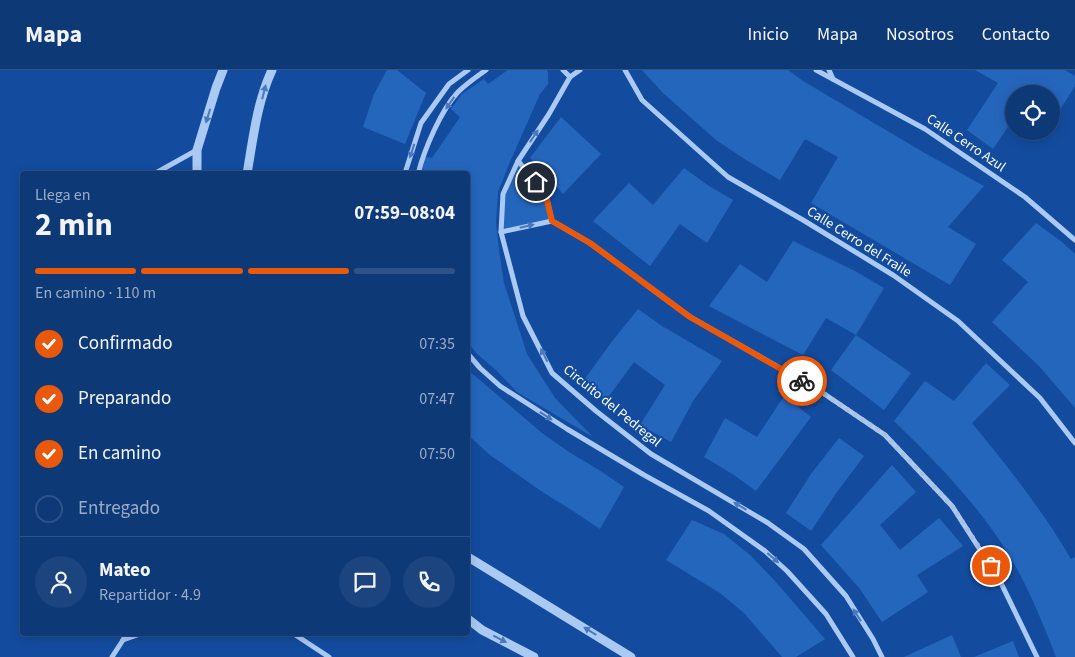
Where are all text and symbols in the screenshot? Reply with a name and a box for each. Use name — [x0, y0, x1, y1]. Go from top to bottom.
text: Mapa — [25, 17, 82, 52]
text: Inicio — [748, 22, 789, 47]
text: Mapa — [817, 22, 858, 47]
text: Nosotros — [886, 22, 954, 47]
text: Contacto — [982, 22, 1050, 47]
one-way arrow — [260, 84, 268, 99]
map controls — [1005, 85, 1060, 140]
button: locate — [1005, 85, 1060, 140]
one-way arrow — [445, 96, 455, 110]
one-way arrow — [203, 109, 211, 124]
street label: Calle Cerro Azul — [923, 109, 1010, 177]
one-way arrow — [530, 129, 539, 142]
one-way arrow — [408, 144, 416, 159]
pin — [515, 161, 557, 203]
icon: home — [522, 168, 550, 196]
text: Llega en — [35, 184, 90, 206]
text: 07:59–08:04 — [354, 200, 455, 227]
text: 2 min — [35, 202, 113, 248]
street label: Calle Cerro del Fraile — [803, 202, 915, 282]
one-way arrow — [519, 222, 534, 230]
text: En camino · 110 m — [35, 282, 156, 304]
icon: check — [35, 330, 63, 358]
text: Confirmado — [78, 330, 173, 357]
text: 07:35 — [419, 333, 455, 355]
one-way arrow — [540, 348, 548, 363]
courier — [777, 356, 827, 406]
street label: Circuito del Pedregal — [559, 360, 666, 452]
icon: bike — [788, 367, 816, 395]
icon: check — [35, 385, 63, 413]
text: Preparando — [78, 385, 171, 412]
text: 07:47 — [419, 388, 455, 410]
one-way arrow — [540, 411, 553, 421]
icon: check — [35, 440, 63, 468]
text: En camino — [78, 440, 161, 467]
text: 07:50 — [419, 443, 455, 465]
text: Entregado — [78, 495, 160, 522]
one-way arrow — [733, 501, 746, 510]
pin — [970, 545, 1012, 587]
one-way arrow — [766, 552, 778, 564]
icon: bag — [977, 552, 1005, 580]
button: person — [35, 556, 87, 608]
button: chat — [339, 556, 391, 608]
button: phone — [403, 556, 455, 608]
text: Mateo — [99, 557, 150, 584]
text: Repartidor · 4.9 — [99, 584, 201, 606]
one-way arrow — [853, 608, 862, 621]
one-way arrow — [583, 627, 596, 636]
one-way arrow — [493, 635, 507, 643]

